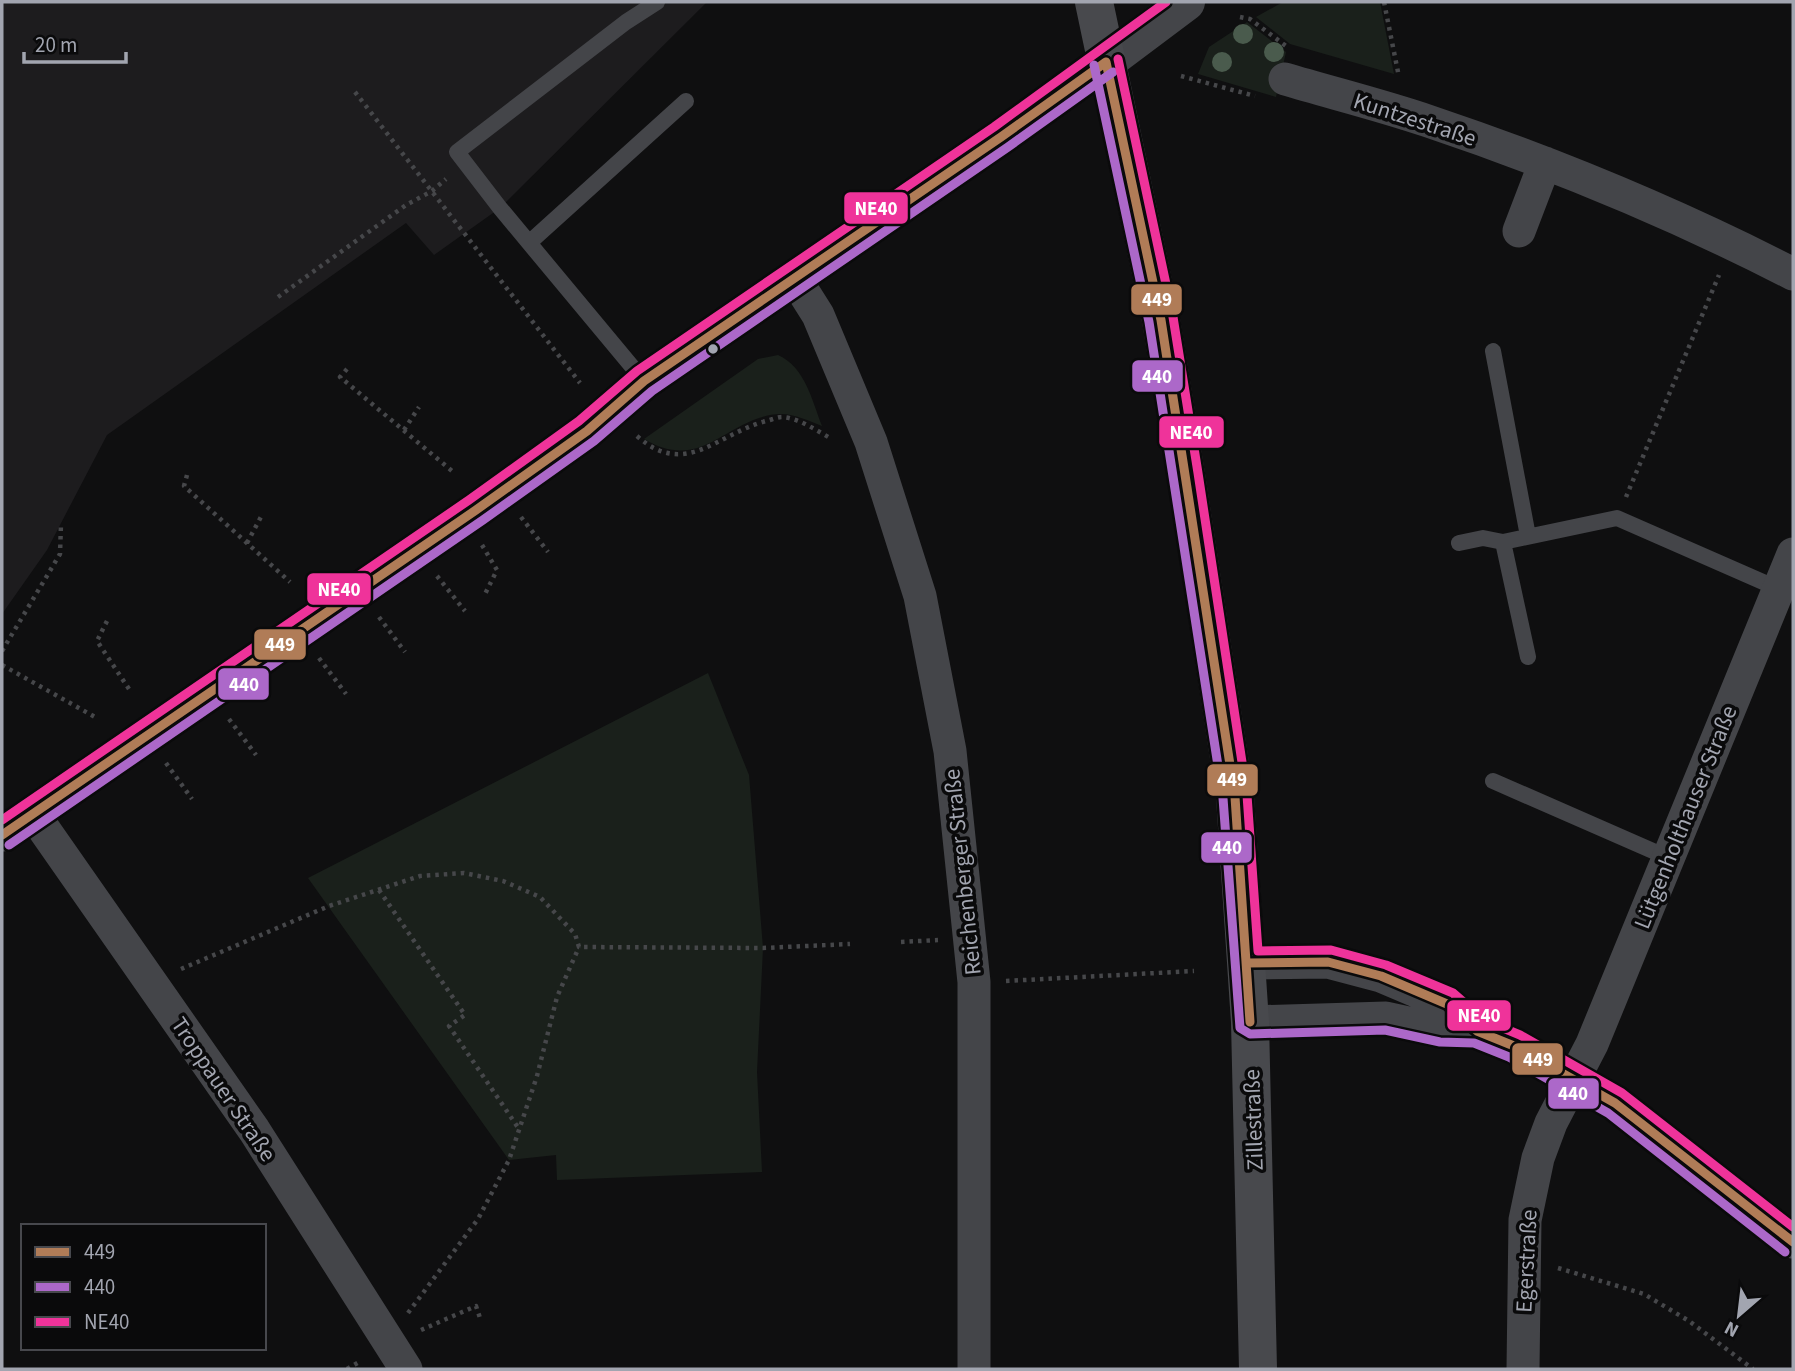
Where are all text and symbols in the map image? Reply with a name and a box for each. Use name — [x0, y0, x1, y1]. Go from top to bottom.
scale bar — [24, 21, 126, 65]
text: 20 m — [35, 30, 77, 60]
street label: Kuntzestraße — [1349, 84, 1481, 155]
line badge: NE40 — [843, 191, 909, 225]
text: NE40 — [854, 196, 898, 223]
line badge: 449 — [1130, 283, 1183, 316]
text: 449 — [1142, 287, 1172, 314]
unlabelled marker — [706, 342, 720, 356]
line badge: 440 — [1131, 359, 1184, 393]
text: 440 — [1142, 364, 1172, 391]
line badge: NE40 — [1158, 415, 1225, 449]
text: NE40 — [1169, 420, 1213, 447]
line badge: NE40 — [306, 572, 372, 606]
text: NE40 — [317, 577, 361, 604]
line badge: 449 — [253, 628, 307, 661]
text: 449 — [265, 632, 295, 659]
line badge: 440 — [217, 667, 270, 701]
text: 440 — [229, 672, 259, 699]
street label: Lütgenholthauser Straße — [1626, 701, 1745, 934]
line badge: 449 — [1206, 763, 1259, 797]
street label: Reichenberger Straße — [935, 767, 990, 977]
text: 449 — [1217, 767, 1247, 794]
line badge: 440 — [1200, 831, 1253, 864]
text: 440 — [1212, 835, 1242, 862]
line badge: NE40 — [1446, 999, 1512, 1032]
text: NE40 — [1457, 1003, 1501, 1030]
street label: Troppauer Straße — [163, 1010, 284, 1168]
line badge: 449 — [1511, 1042, 1564, 1076]
text: 449 — [1523, 1047, 1553, 1074]
street label: Zillestraße — [1235, 1069, 1272, 1171]
line badge: 440 — [1547, 1077, 1600, 1110]
text: 440 — [1558, 1081, 1588, 1108]
street label: Egerstraße — [1507, 1209, 1546, 1313]
legend — [21, 1224, 266, 1350]
text: 449 — [84, 1237, 115, 1267]
text: 440 — [84, 1272, 115, 1302]
north arrow — [1704, 1280, 1774, 1350]
text: NE40 — [84, 1307, 130, 1337]
text: N — [1720, 1314, 1744, 1344]

